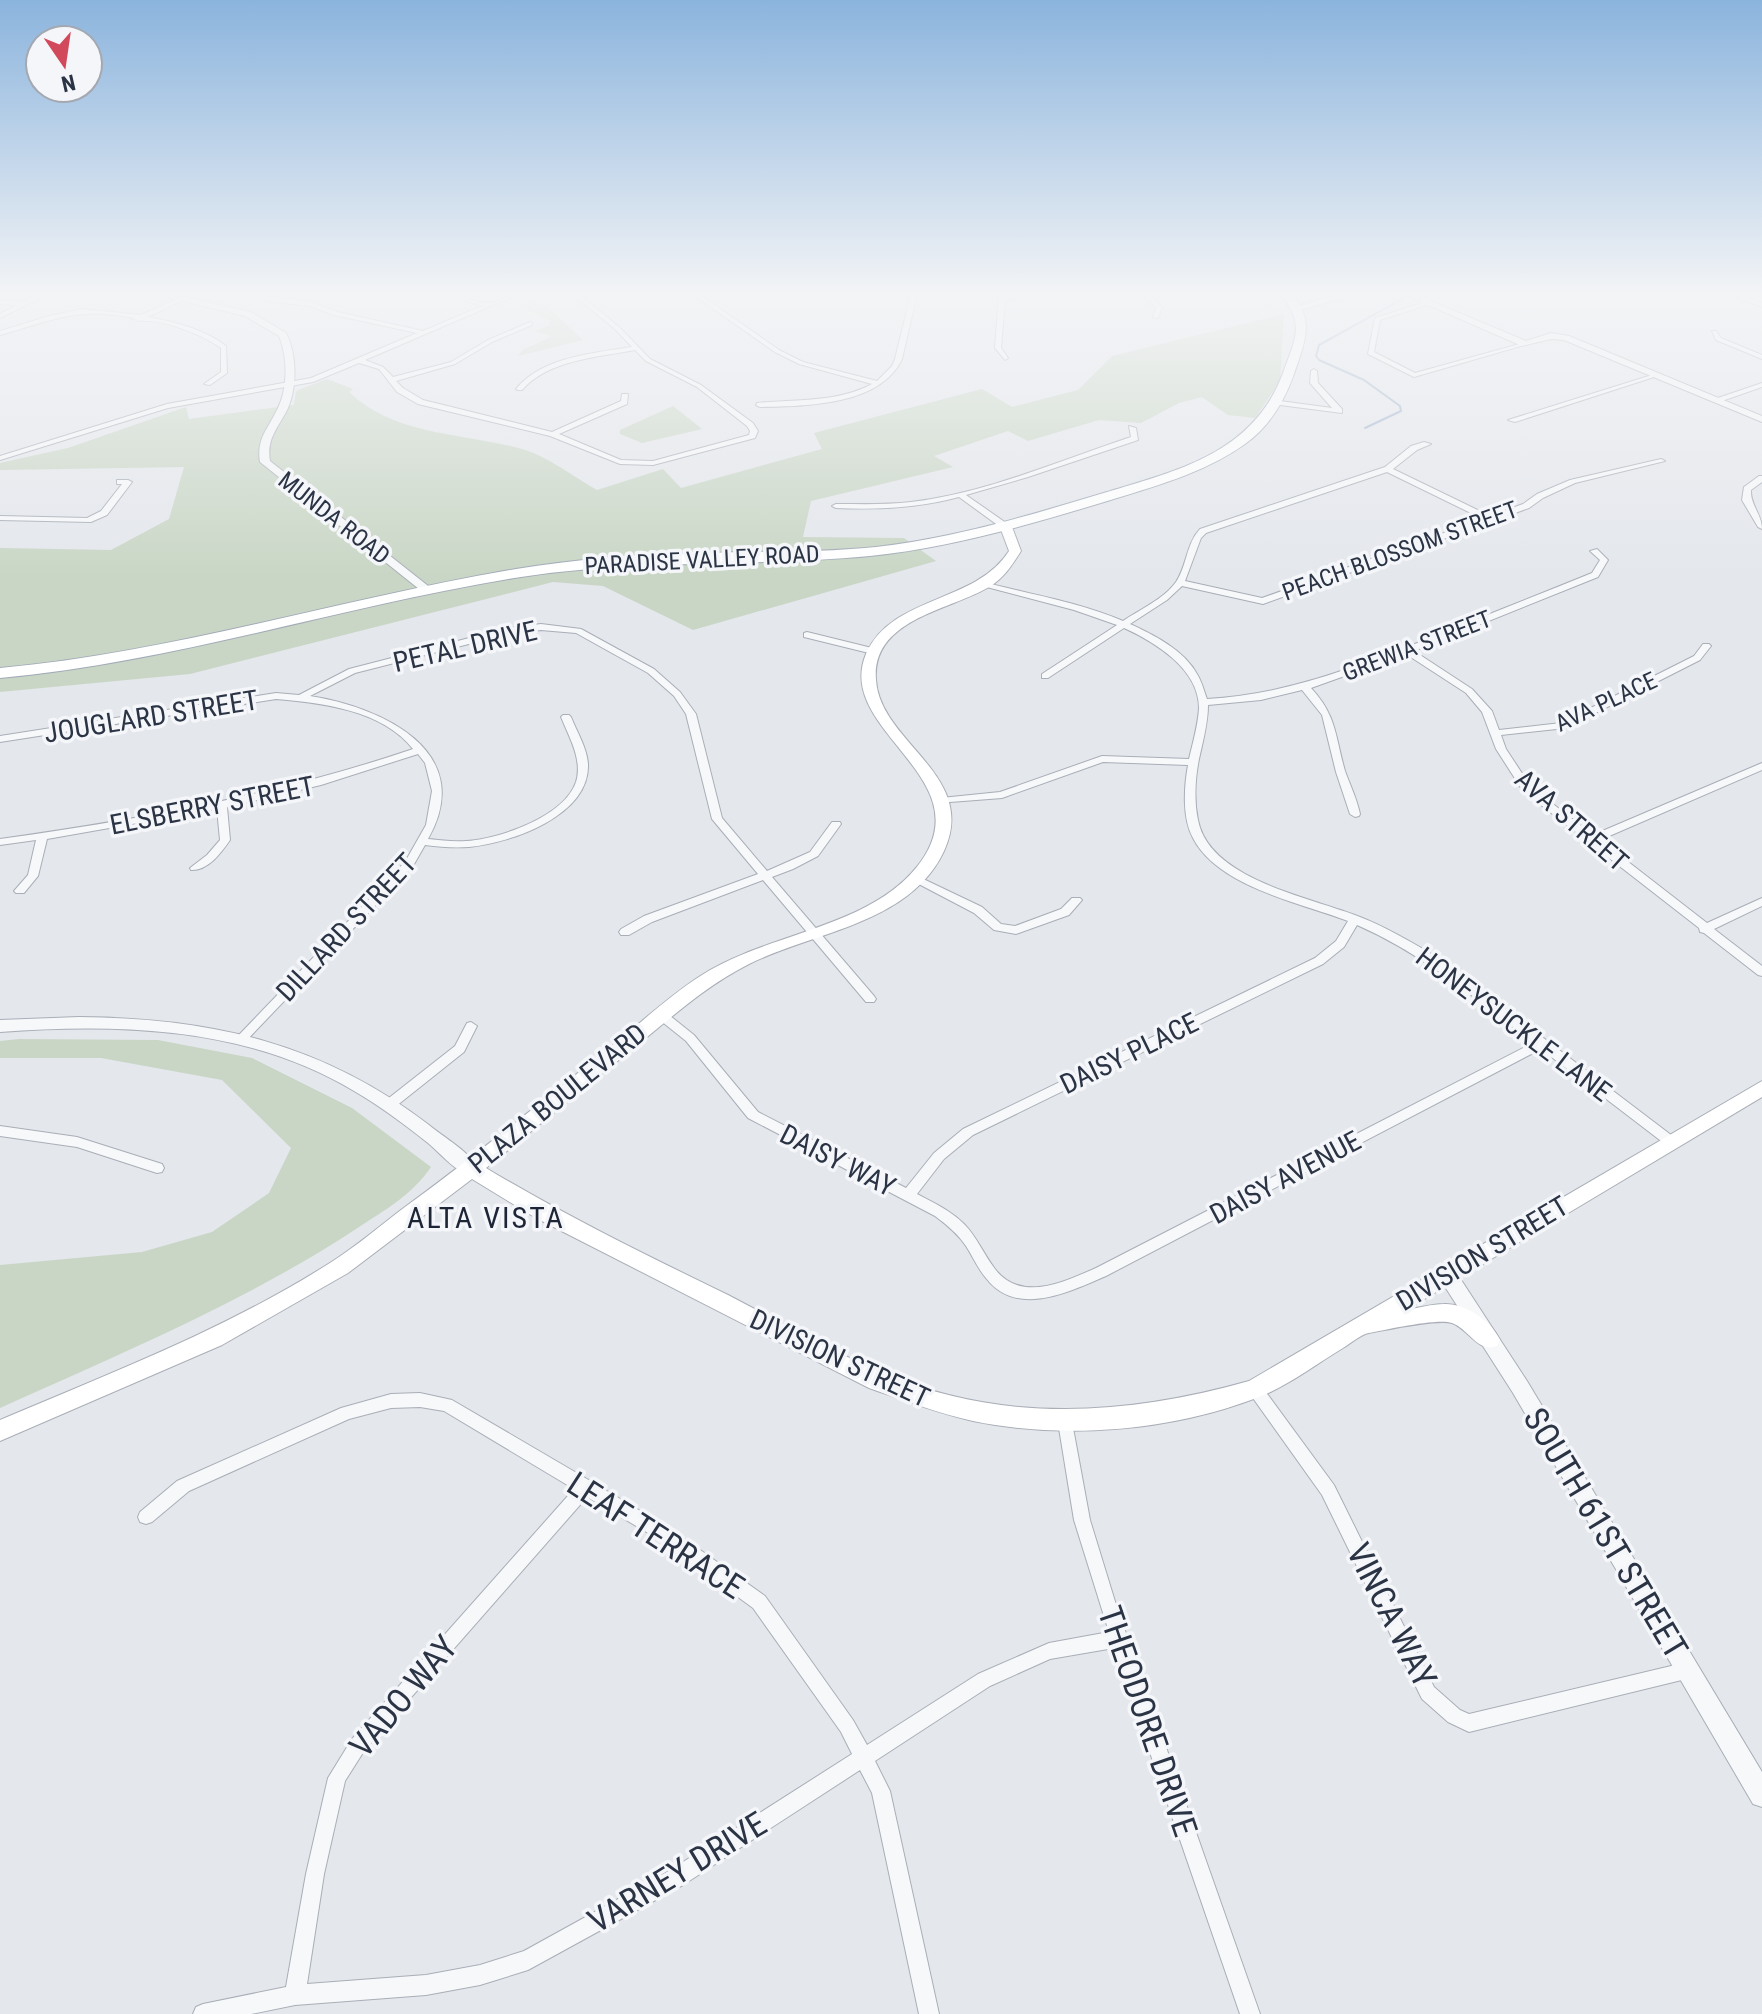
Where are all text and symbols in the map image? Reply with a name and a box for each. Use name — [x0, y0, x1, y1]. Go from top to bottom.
north arrow — [24, 24, 104, 104]
text: N — [59, 69, 78, 97]
street label: MUNDA ROAD — [273, 466, 395, 570]
street label: PEACH BLOSSOM STREET — [1279, 495, 1521, 607]
street label: PARADISE VALLEY ROAD — [584, 540, 820, 580]
street label: GREWIA STREET — [1339, 605, 1495, 687]
street label: PETAL DRIVE — [390, 614, 540, 679]
street label: AVA PLACE — [1551, 666, 1661, 738]
street label: JOUGLARD STREET — [42, 683, 260, 750]
street label: AVA STREET — [1508, 762, 1635, 878]
street label: ELSBERRY STREET — [107, 769, 317, 842]
street label: DILLARD STREET — [270, 847, 423, 1008]
street label: HONEYSUCKLE LANE — [1410, 940, 1618, 1109]
street label: DAISY PLACE — [1055, 1006, 1204, 1101]
street label: PLAZA BOULEVARD — [462, 1017, 653, 1180]
street label: DAISY WAY — [775, 1117, 901, 1204]
street label: DAISY AVENUE — [1204, 1124, 1366, 1231]
street label: DIVISION STREET — [1390, 1189, 1574, 1318]
district label: ALTA VISTA — [407, 1200, 565, 1235]
street label: DIVISION STREET — [745, 1302, 935, 1414]
street label: SOUTH 61ST STREET — [1515, 1401, 1697, 1665]
street label: LEAF TERRACE — [560, 1463, 752, 1607]
street label: VINCA WAY — [1339, 1536, 1445, 1694]
street label: THEODORE DRIVE — [1090, 1601, 1206, 1841]
street label: VADO WAY — [341, 1627, 465, 1765]
street label: VARNEY DRIVE — [581, 1803, 773, 1941]

